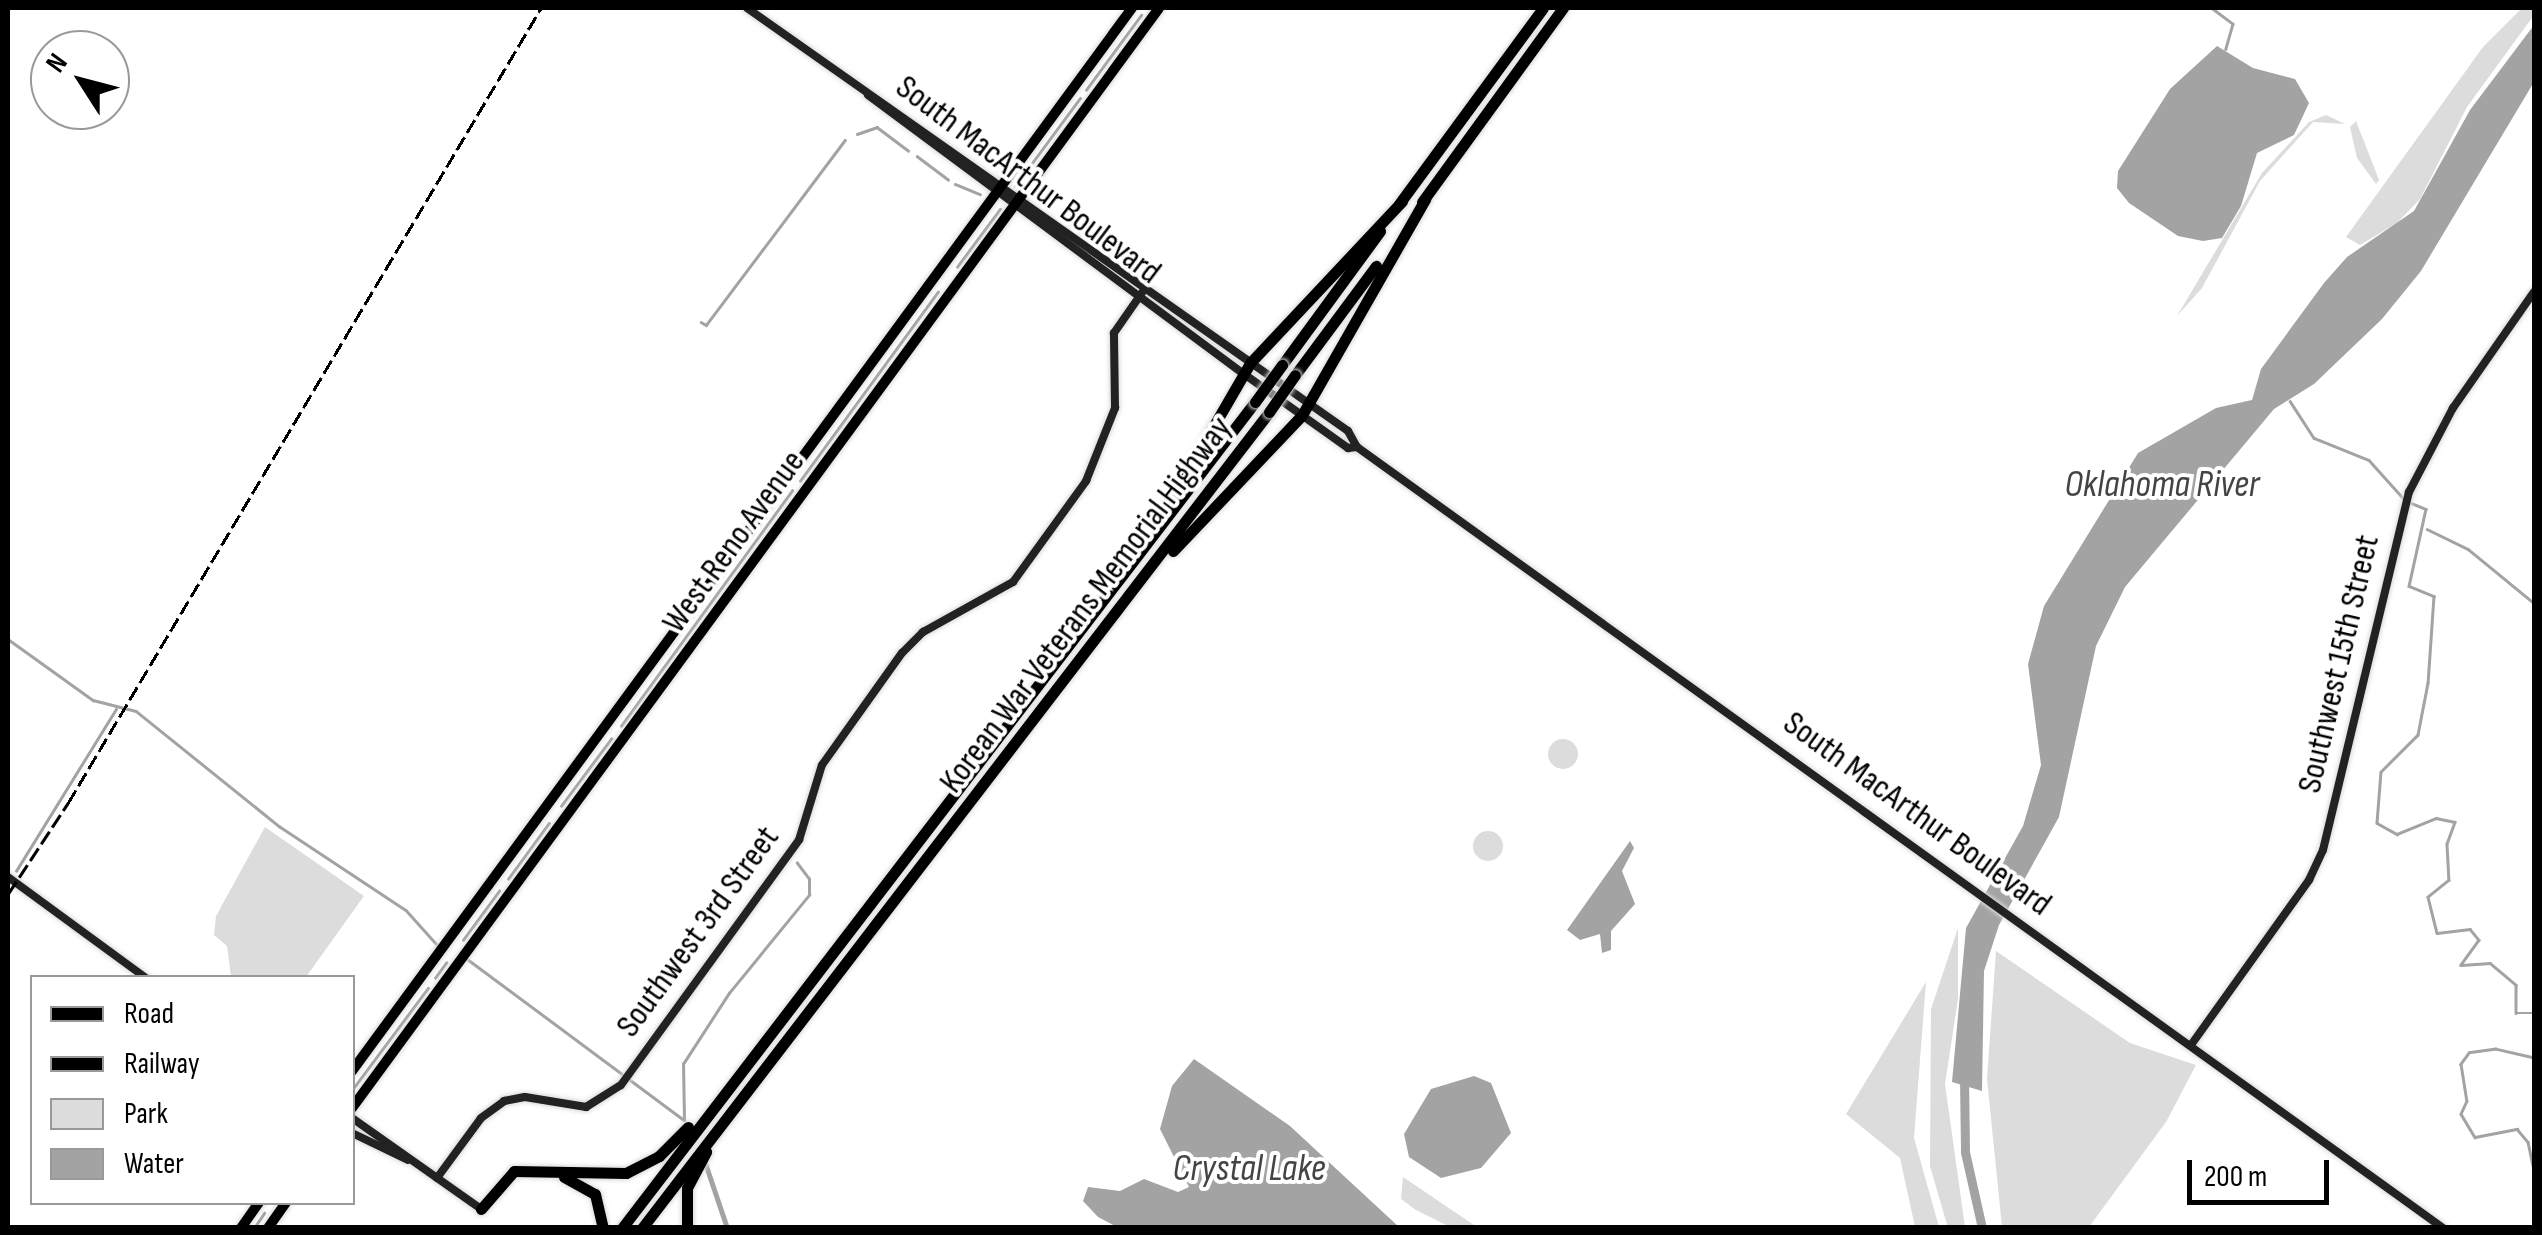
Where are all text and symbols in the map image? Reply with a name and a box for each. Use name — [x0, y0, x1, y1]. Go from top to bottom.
north arrow — [30, 30, 130, 130]
text: N — [39, 48, 75, 79]
street label: South MacArthur Boulevard — [887, 67, 1169, 293]
street label: Korean War Veterans Memorial Highway — [931, 408, 1241, 802]
street label: West Reno Avenue — [654, 442, 814, 642]
water label: Oklahoma River — [2064, 462, 2260, 508]
street label: Southwest 15th Street — [2289, 531, 2389, 797]
street label: South MacArthur Boulevard — [1775, 703, 2059, 925]
street label: Southwest 3rd Street — [607, 818, 789, 1046]
legend — [30, 975, 355, 1205]
text: Road — [124, 996, 174, 1032]
text: Railway — [124, 1046, 200, 1082]
text: Park — [124, 1096, 168, 1132]
scale bar — [2192, 1140, 2334, 1202]
text: Water — [124, 1146, 184, 1182]
water label: Crystal Lake — [1172, 1146, 1326, 1192]
text: 200 m — [2204, 1159, 2267, 1195]

